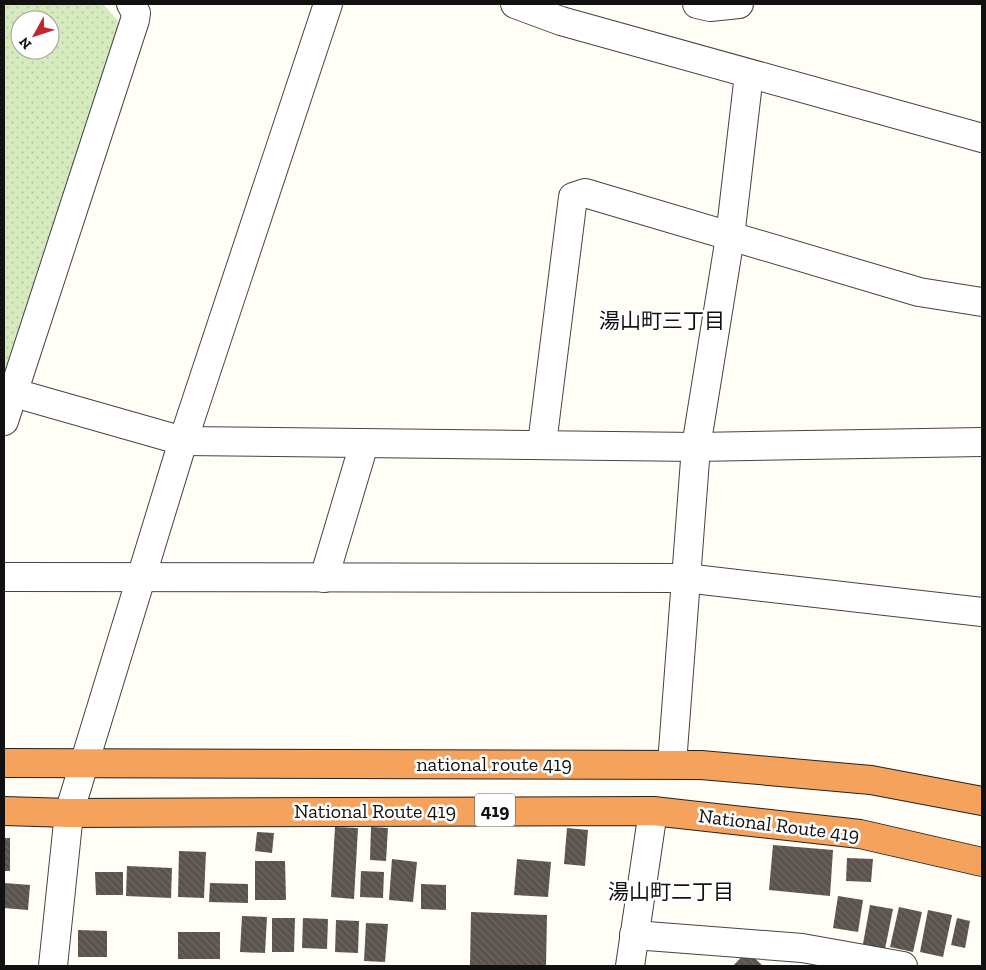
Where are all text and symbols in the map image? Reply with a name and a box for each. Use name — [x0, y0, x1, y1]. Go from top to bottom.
north arrow — [10, 10, 60, 60]
text: N — [15, 33, 35, 53]
district label: 湯山町三丁目 — [599, 308, 725, 333]
street label: national route 419 — [416, 752, 572, 776]
road number: 419 — [475, 794, 515, 826]
street label: National Route 419 — [294, 799, 456, 823]
street label: National Route 419 — [697, 803, 861, 847]
district label: 湯山町二丁目 — [608, 879, 734, 904]

